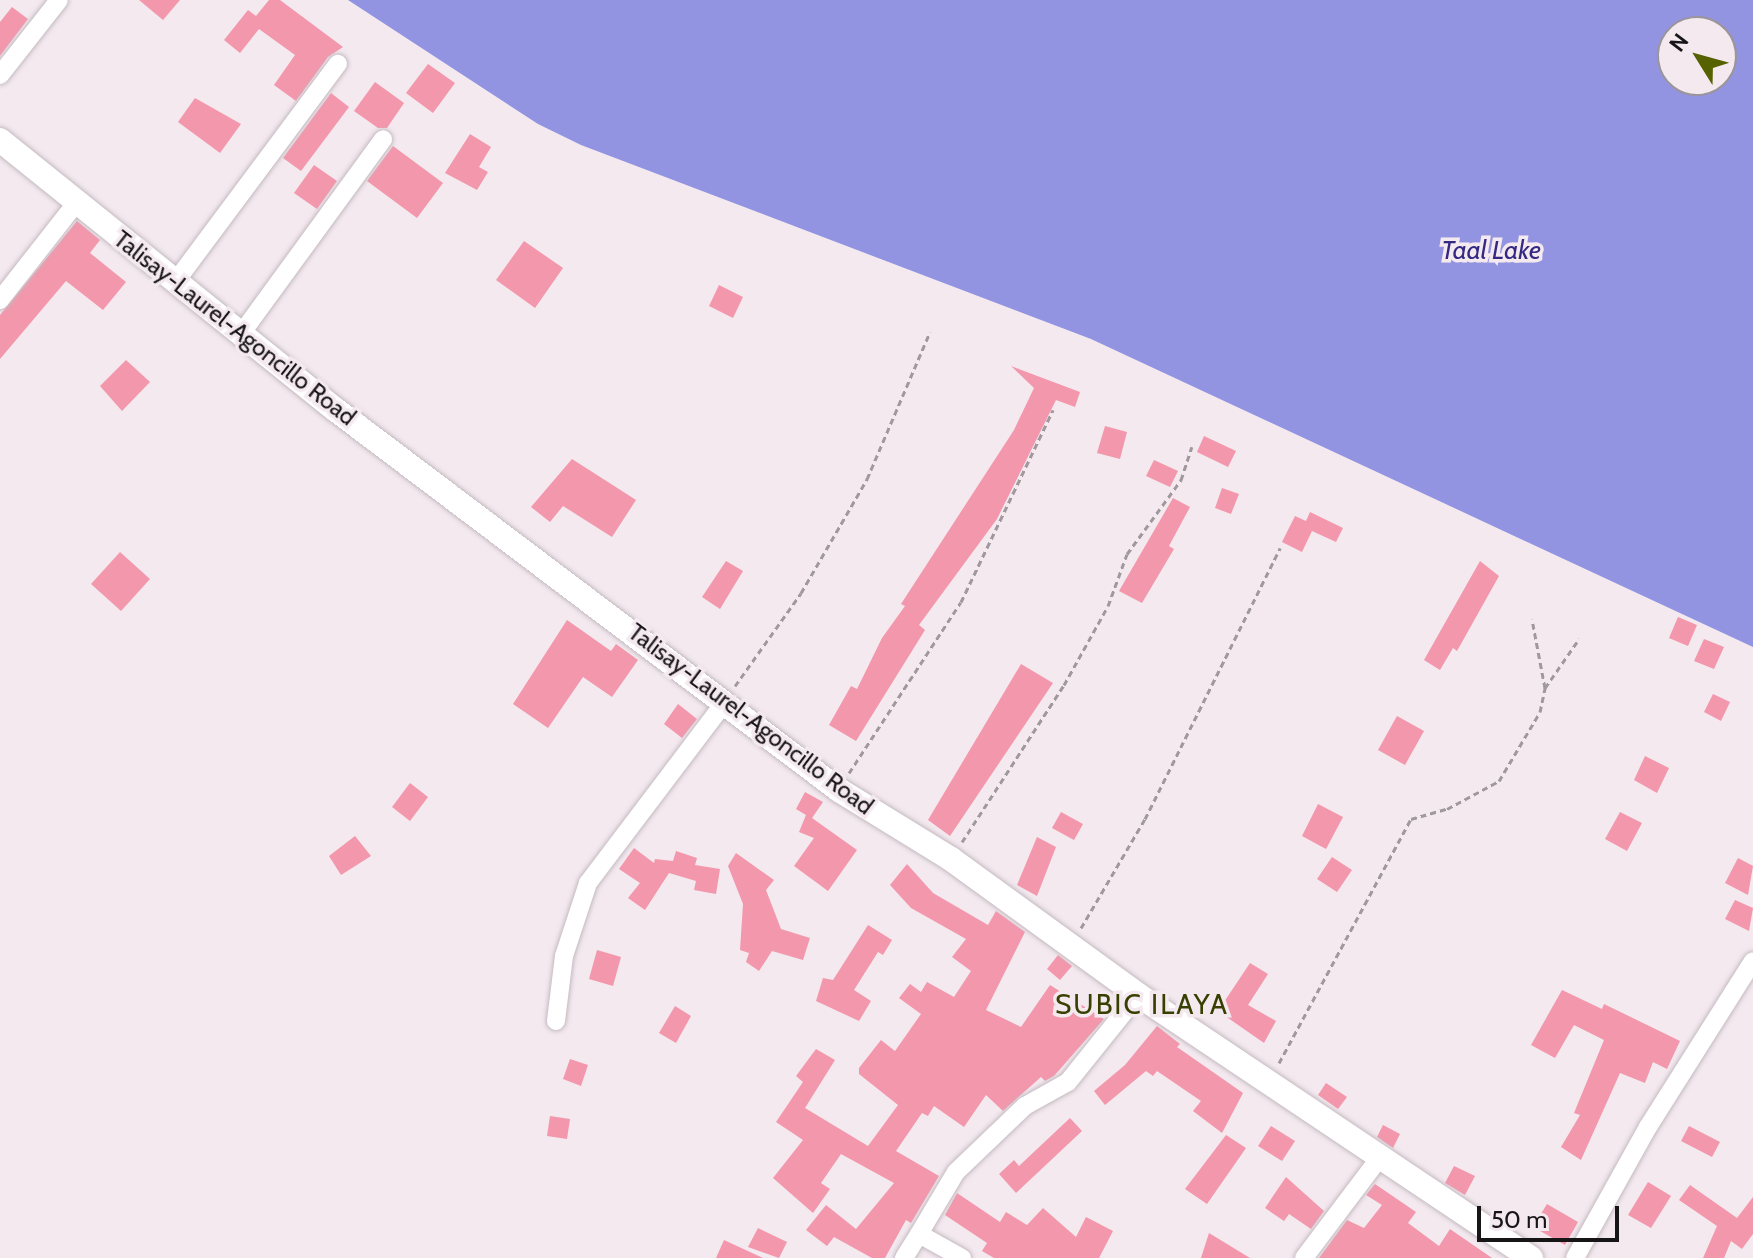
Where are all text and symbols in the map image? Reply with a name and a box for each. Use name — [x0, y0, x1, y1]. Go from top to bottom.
north arrow — [1657, 16, 1737, 96]
text: N — [1664, 28, 1694, 57]
street label: Talisay-Laurel-Agoncillo Road — [108, 224, 362, 432]
water label: Taal Lake — [1441, 235, 1541, 267]
street label: Talisay-Laurel-Agoncillo Road — [623, 617, 879, 821]
district label: SUBIC ILAYA — [1055, 987, 1229, 1021]
scale bar — [1481, 1190, 1623, 1240]
text: 50 m — [1491, 1205, 1547, 1234]

